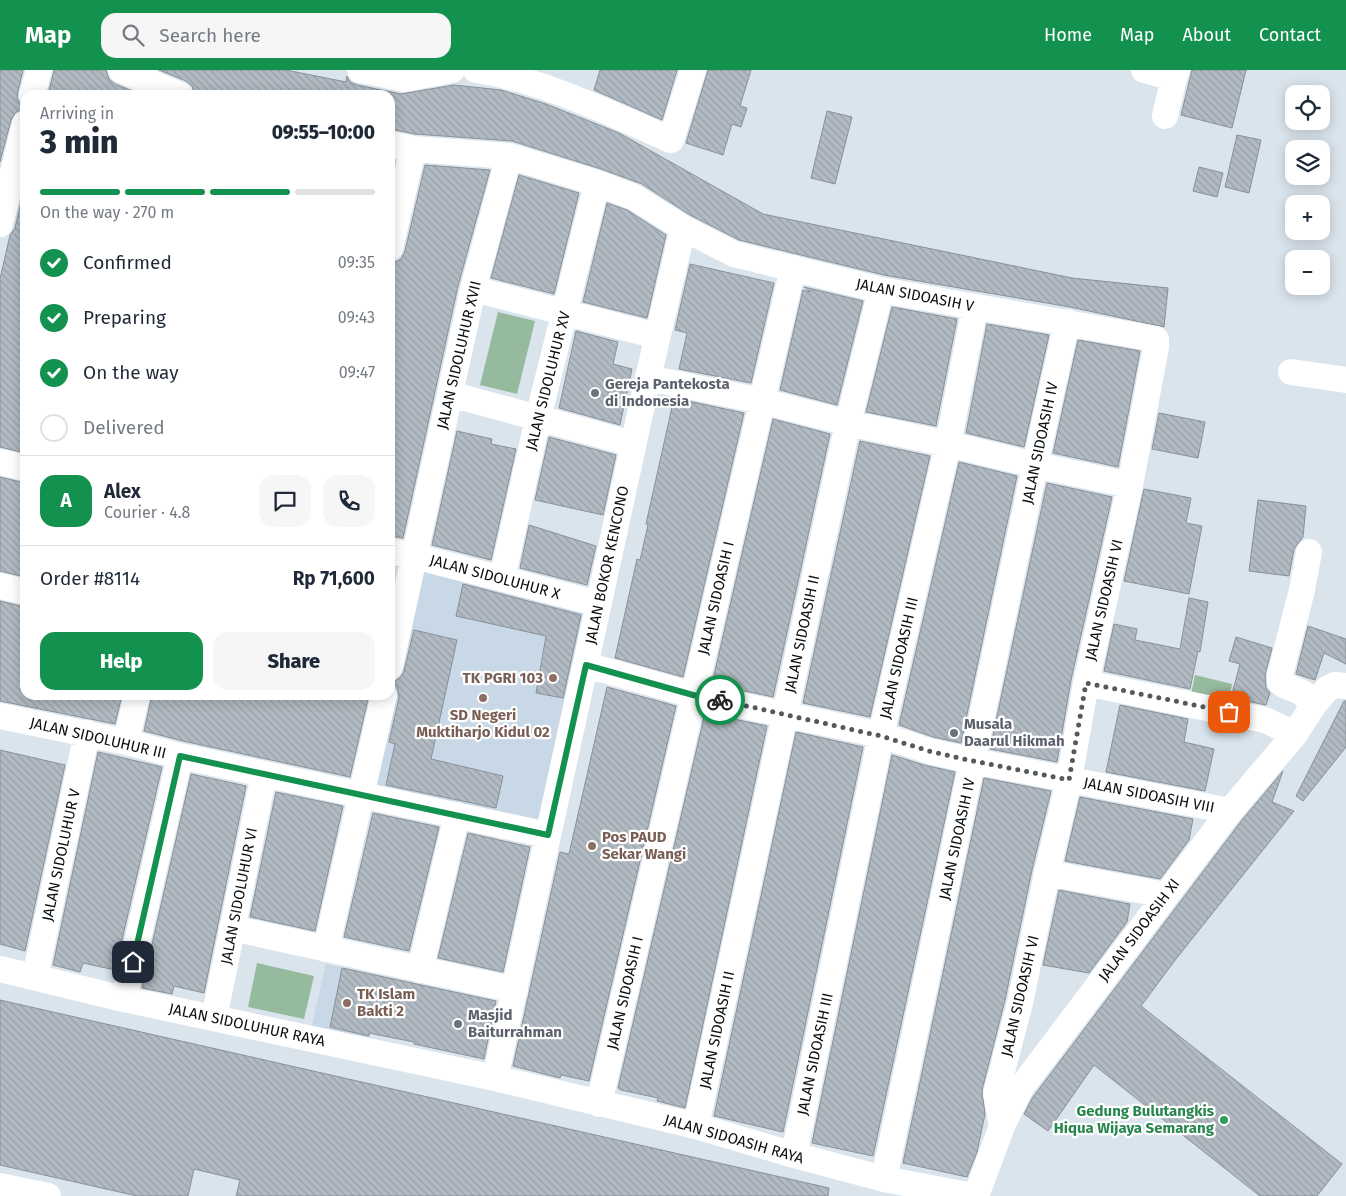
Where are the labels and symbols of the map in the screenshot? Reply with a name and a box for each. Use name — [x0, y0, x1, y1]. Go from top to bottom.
street label: JALAN SIDOASIH V — [855, 275, 976, 315]
street label: JALAN SIDOLUHUR XVII — [433, 279, 485, 431]
street label: JALAN SIDOLUHUR XV — [522, 309, 574, 452]
place label: Gereja Pantekosta di Indonesia — [605, 375, 730, 410]
street label: JALAN SIDOASIH IV — [1018, 380, 1062, 506]
marker: Gereja Pantekosta di Indonesia — [589, 387, 601, 399]
street label: JALAN BOKOR KENCONO — [581, 484, 633, 646]
street label: JALAN SIDOASIH VI — [1081, 538, 1127, 662]
street label: JALAN SIDOASIH I — [694, 540, 738, 656]
street label: JALAN SIDOLUHUR X — [428, 551, 563, 603]
street label: JALAN SIDOASIH II — [781, 573, 823, 695]
street label: JALAN SIDOASIH III — [876, 595, 922, 721]
place label: TK PGRI 103 — [463, 669, 543, 687]
marker: TK PGRI 103 — [547, 672, 559, 684]
courier — [695, 675, 745, 725]
pin — [1208, 691, 1250, 733]
marker: SD Negeri Muktiharjo Kidul 02 — [477, 692, 489, 704]
place label: SD Negeri Muktiharjo Kidul 02 — [416, 706, 550, 741]
street label: JALAN SIDOLUHUR III — [28, 714, 168, 762]
place label: Musala Daarul Hikmah — [964, 715, 1065, 750]
marker: Musala Daarul Hikmah — [948, 727, 960, 739]
street label: JALAN SIDOASIH VIII — [1082, 773, 1216, 817]
street label: JALAN SIDOASIH IV — [935, 776, 979, 902]
street label: JALAN SIDOLUHUR V — [38, 787, 84, 923]
street label: JALAN SIDOLUHUR VI — [217, 826, 261, 966]
place label: Pos PAUD Sekar Wangi — [602, 828, 686, 863]
marker: Pos PAUD Sekar Wangi — [586, 840, 598, 852]
street label: JALAN SIDOASIH XI — [1095, 875, 1183, 985]
street label: JALAN SIDOASIH VI — [997, 934, 1043, 1058]
street label: JALAN SIDOASIH I — [603, 935, 647, 1051]
pin — [112, 941, 154, 983]
street label: JALAN SIDOASIH II — [696, 969, 738, 1091]
place label: TK Islam Bakti 2 — [357, 985, 415, 1020]
street label: JALAN SIDOASIH III — [793, 991, 837, 1117]
marker: TK Islam Bakti 2 — [341, 997, 353, 1009]
street label: JALAN SIDOLUHUR RAYA — [167, 1000, 327, 1050]
place label: Masjid Baiturrahman — [468, 1006, 562, 1041]
marker: Masjid Baiturrahman — [452, 1018, 464, 1030]
place label: Gedung Bulutangkis Hiqua Wijaya Semarang — [1054, 1102, 1215, 1137]
street label: JALAN SIDOASIH RAYA — [662, 1110, 806, 1168]
marker: Gedung Bulutangkis Hiqua Wijaya Semarang — [1218, 1114, 1230, 1126]

